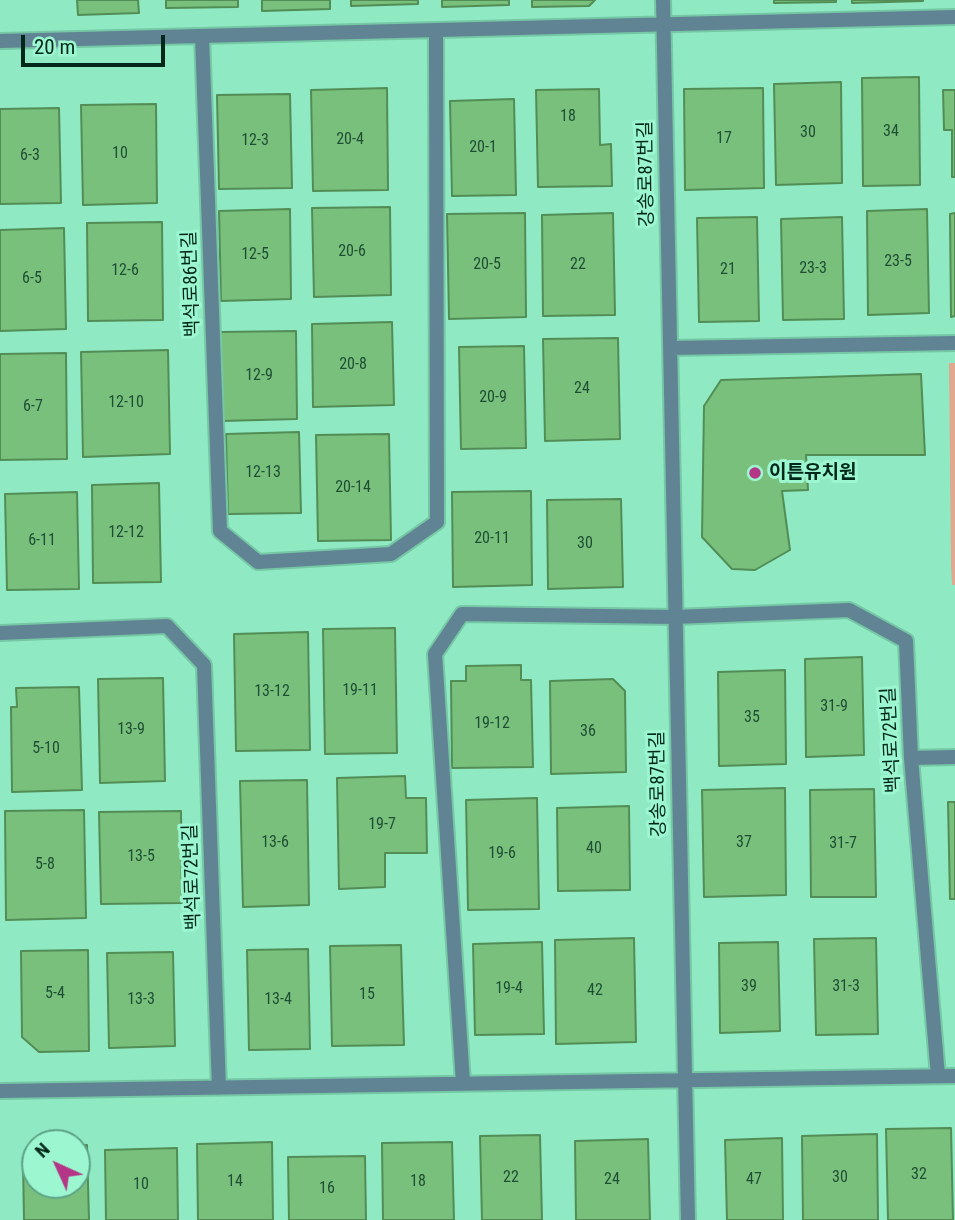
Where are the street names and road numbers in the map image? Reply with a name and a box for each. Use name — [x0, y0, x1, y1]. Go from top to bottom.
street label: 강송로87번길 — [635, 121, 659, 227]
street label: 백석로86번길 — [179, 231, 205, 337]
street label: 백석로72번길 — [878, 686, 906, 794]
street label: 강송로87번길 — [647, 731, 671, 837]
street label: 백석로72번길 — [180, 824, 206, 930]

